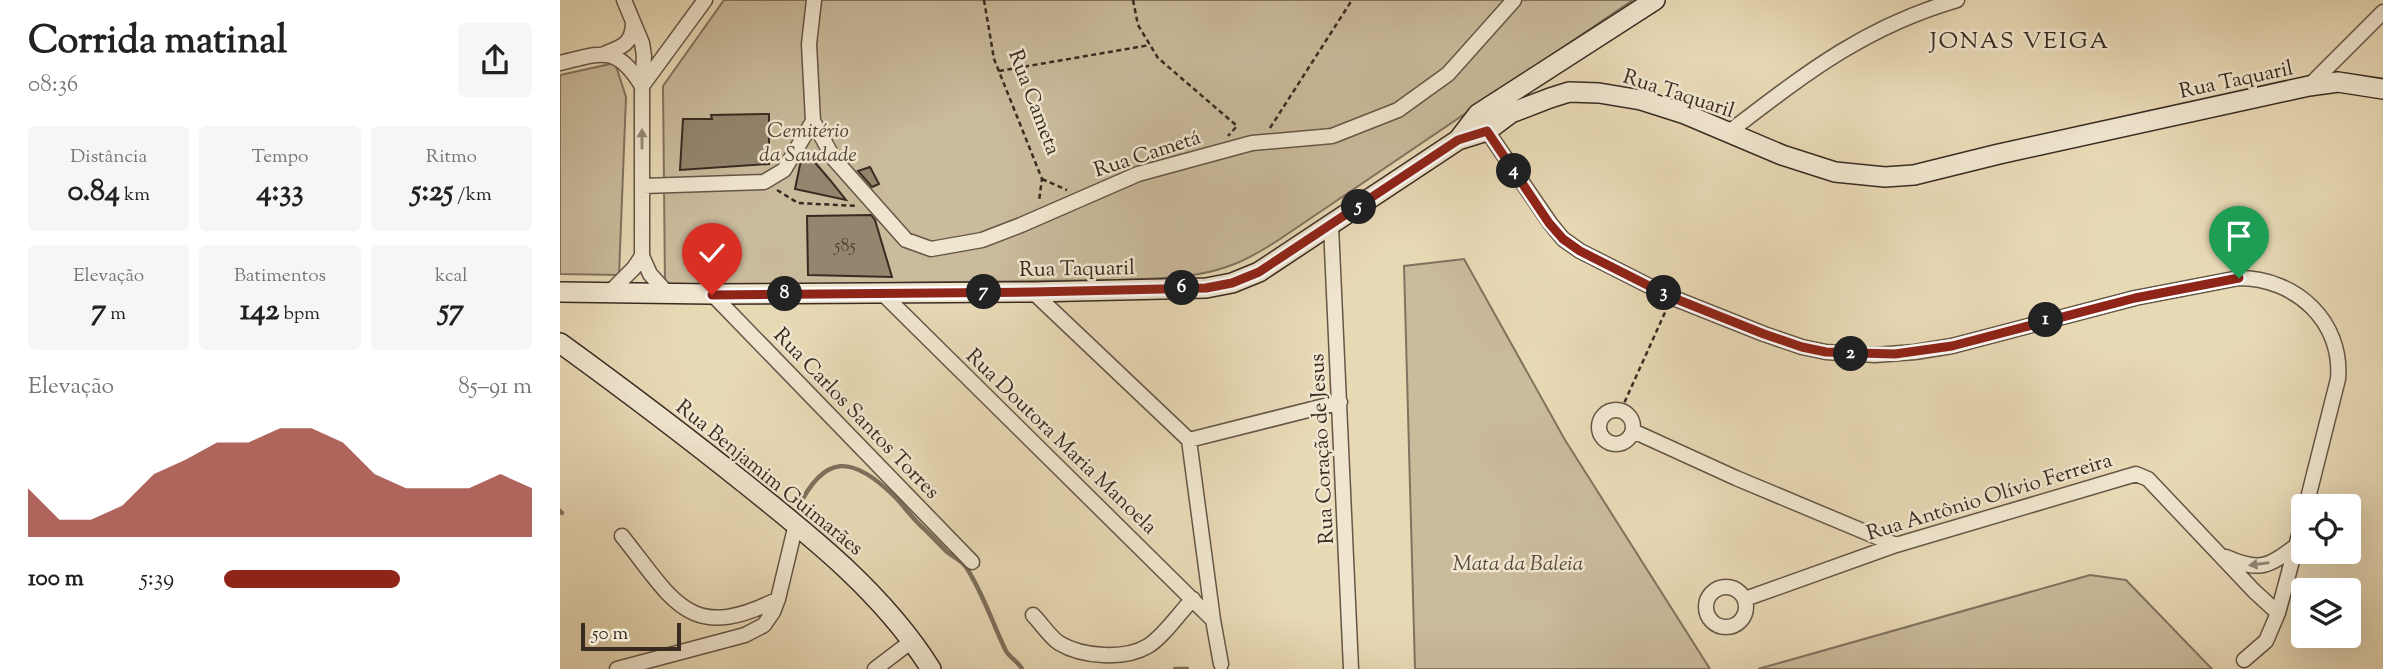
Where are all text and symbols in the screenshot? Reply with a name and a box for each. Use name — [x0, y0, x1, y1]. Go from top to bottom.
text: Corrida matinal — [28, 16, 287, 70]
button: share — [458, 23, 532, 97]
district label: JONAS VEIGA — [1928, 26, 2110, 59]
street label: Rua Cameta — [999, 46, 1067, 160]
street label: Rua Taquaril — [2177, 54, 2296, 108]
street label: Rua Taquaril — [1619, 63, 1738, 127]
text: 08:36 — [28, 69, 78, 102]
park label: Cemitério da Saudade — [759, 117, 857, 171]
street label: Rua Cametá — [1090, 123, 1205, 186]
one-way arrow — [637, 127, 648, 149]
text: Distância — [70, 144, 147, 171]
text: Tempo — [251, 144, 309, 171]
text: Ritmo — [426, 144, 477, 171]
pin: 4 — [1496, 154, 1532, 188]
text: 4 — [1509, 157, 1518, 184]
text: 0.84 — [67, 171, 120, 214]
text: 4:33 — [256, 171, 304, 214]
text: 5:25 — [411, 171, 453, 214]
text: km — [120, 182, 150, 209]
text: /km — [453, 182, 492, 209]
pin: 5 — [1342, 190, 1376, 224]
text: 5 — [1355, 193, 1362, 220]
pin — [2209, 206, 2269, 278]
icon: arrive — [2220, 217, 2258, 255]
pin — [682, 223, 742, 295]
icon: check — [693, 234, 731, 272]
house number: 585 — [833, 234, 856, 260]
street label: Rua Taquaril — [1019, 254, 1135, 286]
text: Elevação — [73, 263, 144, 290]
text: Batimentos — [234, 263, 326, 290]
text: kcal — [435, 263, 468, 290]
pin: 6 — [1164, 270, 1200, 306]
pin: 7 — [966, 274, 1002, 310]
text: 6 — [1177, 274, 1186, 301]
pin: 8 — [768, 276, 803, 312]
pin: 3 — [1646, 276, 1682, 310]
text: 7 — [979, 278, 988, 305]
text: 3 — [1660, 279, 1667, 306]
text: 8 — [780, 280, 789, 307]
text: 7 — [91, 290, 106, 333]
text: 142 — [240, 290, 279, 333]
text: 57 — [439, 290, 464, 333]
text: m — [106, 301, 126, 328]
text: bpm — [279, 301, 320, 328]
pin: 1 — [2028, 302, 2064, 338]
text: 1 — [2042, 306, 2049, 333]
street label: Rua Carlos Santos Torres — [765, 322, 946, 507]
pin: 2 — [1834, 336, 1868, 372]
text: 2 — [1846, 340, 1855, 367]
street label: Rua Doutora Maria Manoela — [958, 343, 1163, 542]
street label: Rua Coração de Jesus — [1303, 353, 1343, 545]
text: Elevação — [28, 371, 114, 404]
text: 85–91 m — [458, 371, 532, 404]
street label: Rua Benjamim Guimarães — [668, 393, 869, 564]
street label: Rua Antônio Olívio Ferreira — [1863, 446, 2116, 550]
map controls — [2291, 494, 2361, 648]
button: locate — [2291, 494, 2361, 564]
park label: Mata da Baleia — [1453, 550, 1584, 580]
one-way arrow — [2248, 559, 2270, 570]
text: 100 m — [28, 563, 84, 596]
text: 5:39 — [140, 563, 174, 596]
button: layers — [2291, 578, 2361, 648]
scale bar — [581, 620, 681, 652]
text: 50 m — [592, 621, 628, 648]

